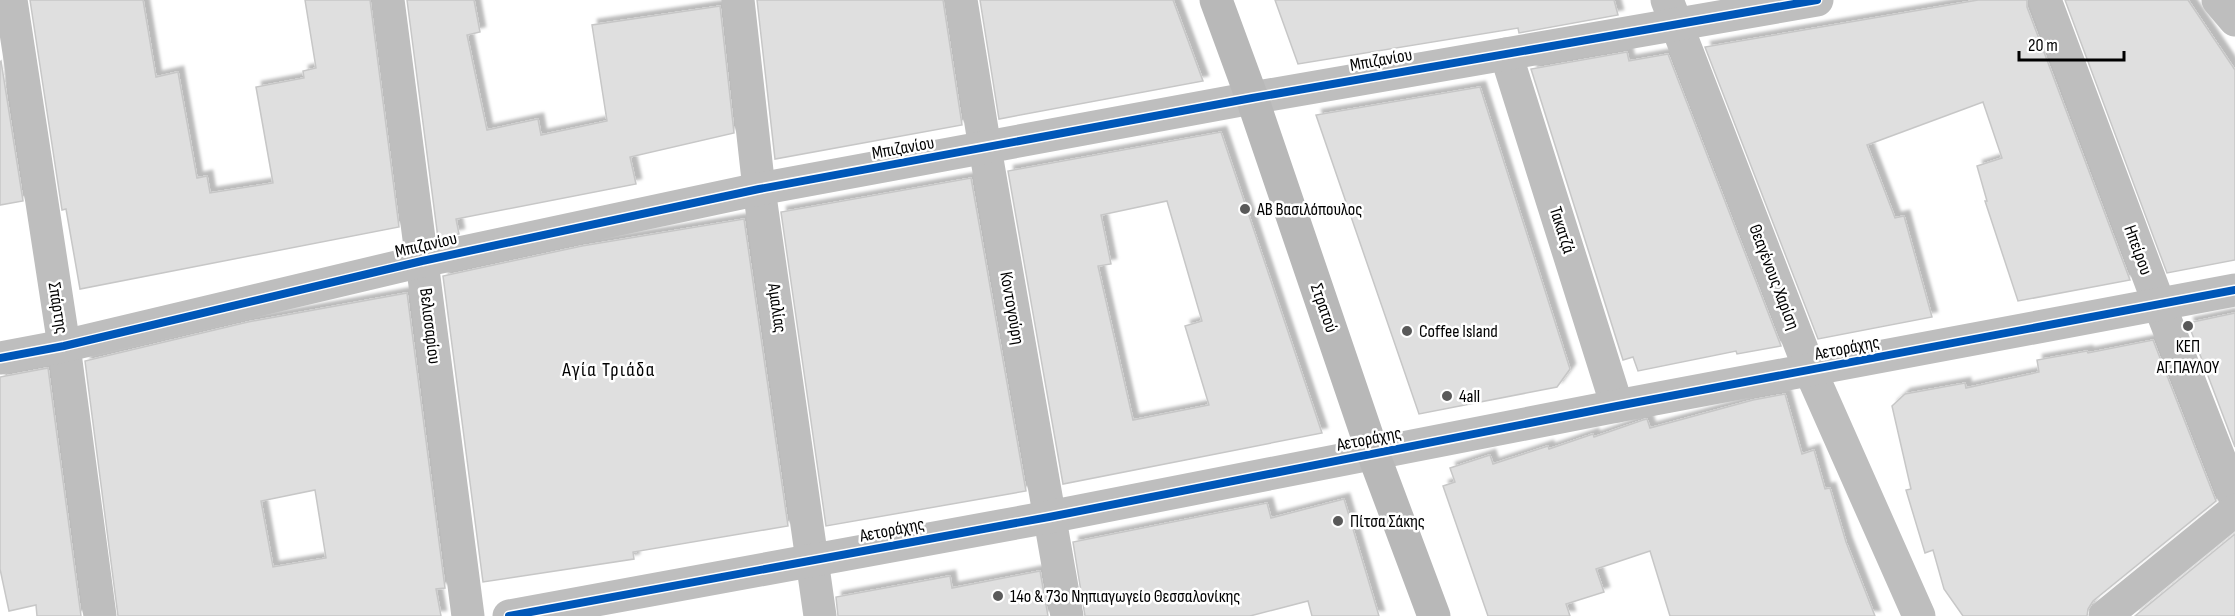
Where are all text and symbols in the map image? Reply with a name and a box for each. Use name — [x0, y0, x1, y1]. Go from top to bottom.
scale bar — [2019, 24, 2124, 62]
text: 20 m — [2028, 35, 2058, 56]
street label: Μπιζανίου — [1348, 44, 1414, 76]
street label: Μπιζανίου — [870, 132, 936, 164]
place label: ΑΒ Βασιλόπουλος — [1256, 199, 1362, 220]
marker: ΑΒ Βασιλόπουλος — [1238, 202, 1252, 216]
street label: Τακατζά — [1545, 204, 1580, 256]
street label: Θεαγένους Χαρίση — [1744, 221, 1804, 333]
street label: Ηπείρου — [2119, 222, 2157, 278]
street label: Μπιζανίου — [393, 228, 459, 262]
street label: Κοντογούρη — [995, 270, 1029, 346]
street label: Σπάρτης — [44, 281, 72, 335]
street label: Αμαλίας — [763, 281, 791, 334]
street label: Στρατού — [1306, 281, 1342, 335]
street label: Βελισσαρίου — [415, 287, 445, 365]
marker: ΚΕΠ ΑΓ.ΠΑΥΛΟΥ — [2181, 319, 2195, 333]
place label: Coffee Island — [1419, 321, 1498, 342]
marker: Coffee Island — [1400, 324, 1414, 338]
street label: Αετοράχης — [1812, 331, 1881, 365]
place label: ΚΕΠ ΑΓ.ΠΑΥΛΟΥ — [2156, 336, 2220, 378]
district label: Αγία Τριάδα — [561, 358, 656, 382]
place label: 4all — [1459, 386, 1480, 407]
marker: 4all — [1440, 389, 1454, 403]
street label: Αετοράχης — [1334, 422, 1403, 456]
place label: Πίτσα Σάκης — [1350, 511, 1425, 532]
street label: Αετοράχης — [857, 513, 926, 547]
marker: Πίτσα Σάκης — [1331, 514, 1345, 528]
place label: 14ο & 73ο Νηπιαγωγείο Θεσσαλονίκης — [1010, 586, 1240, 607]
marker: 14ο & 73ο Νηπιαγωγείο Θεσσαλονίκης — [991, 589, 1005, 603]

